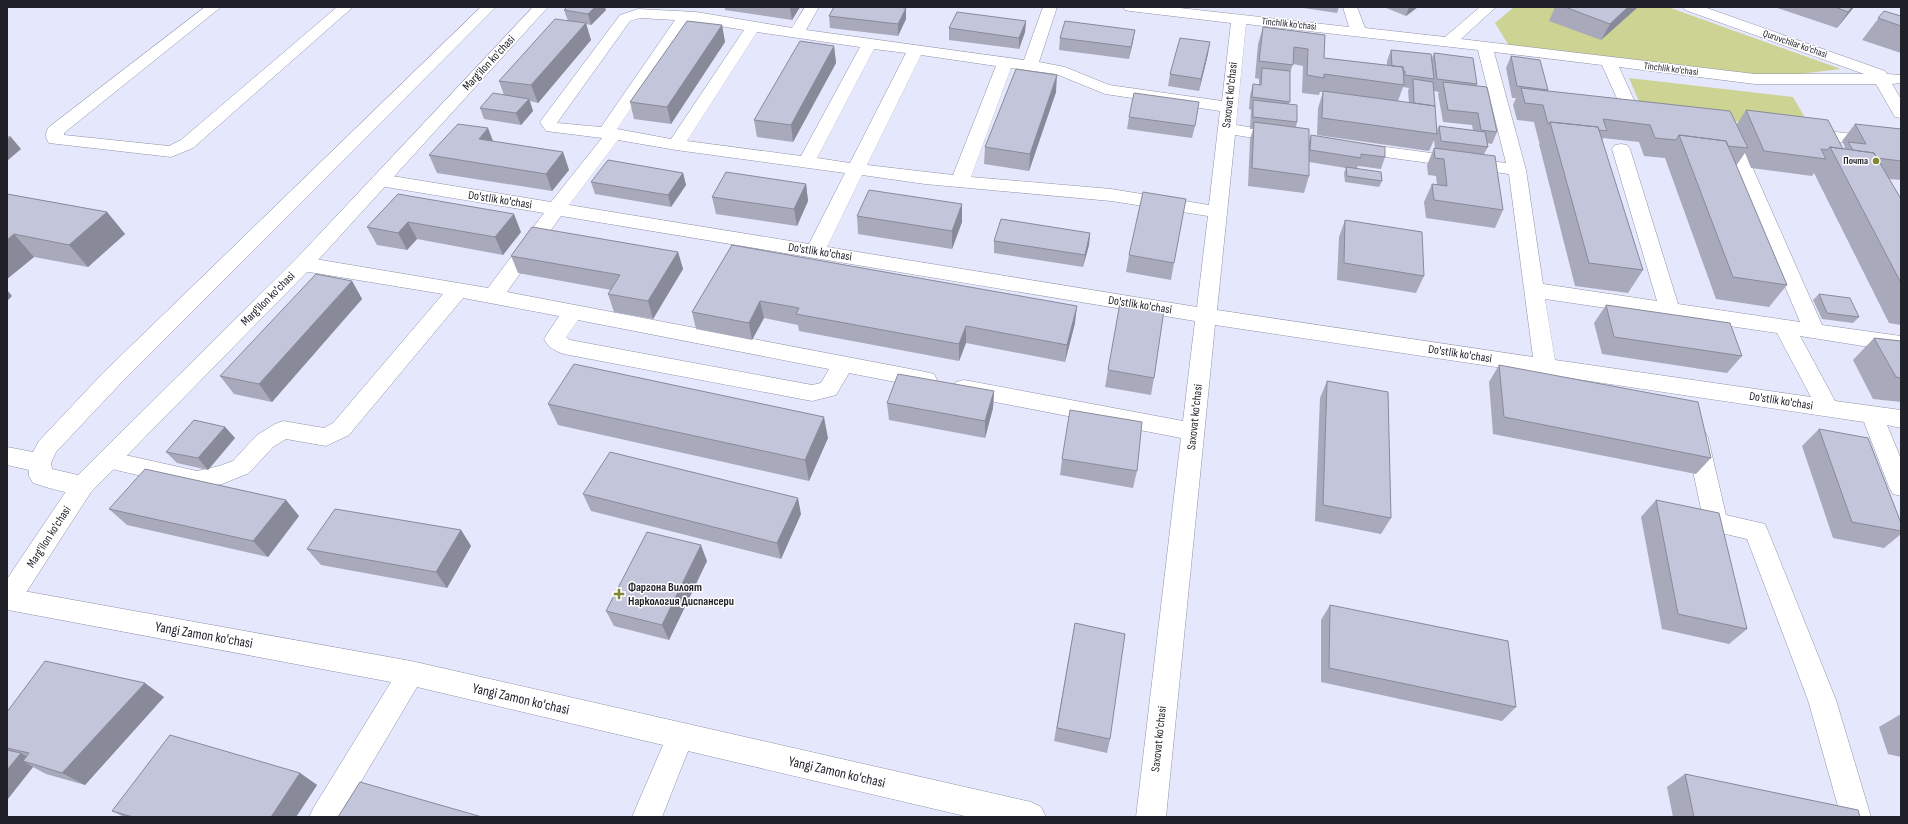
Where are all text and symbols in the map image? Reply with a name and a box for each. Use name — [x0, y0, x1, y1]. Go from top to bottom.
street label: Tinchlik ko'chasi — [1261, 15, 1317, 33]
street label: Quruvchilar ko'chasi — [1761, 27, 1829, 61]
street label: Marg'ilon ko'chasi — [460, 32, 518, 94]
street label: Tinchlik ko'chasi — [1643, 60, 1699, 78]
street label: Saxovat ko'chasi — [1219, 61, 1241, 129]
place label: Почта — [1843, 155, 1868, 167]
marker: Почта — [1871, 156, 1881, 166]
street label: Do'stlik ko'chasi — [467, 188, 533, 212]
street label: Do'stlik ko'chasi — [787, 240, 853, 264]
street label: Marg'ilon ko'chasi — [238, 269, 298, 329]
street label: Do'stlik ko'chasi — [1107, 293, 1173, 317]
street label: Do'stlik ko'chasi — [1427, 342, 1493, 366]
street label: Saxovat ko'chasi — [1184, 383, 1206, 451]
street label: Do'stlik ko'chasi — [1748, 389, 1814, 413]
street label: Marg'ilon ko'chasi — [24, 503, 74, 571]
place label: Фаргона Вилоят Наркология Диспансери — [628, 580, 734, 609]
marker: Фаргона Вилоят Наркология Диспансери — [613, 588, 625, 600]
street label: Yangi Zamon ko'chasi — [154, 618, 254, 652]
street label: Yangi Zamon ko'chasi — [471, 680, 571, 718]
street label: Saxovat ko'chasi — [1148, 705, 1170, 773]
street label: Yangi Zamon ko'chasi — [787, 753, 887, 791]

